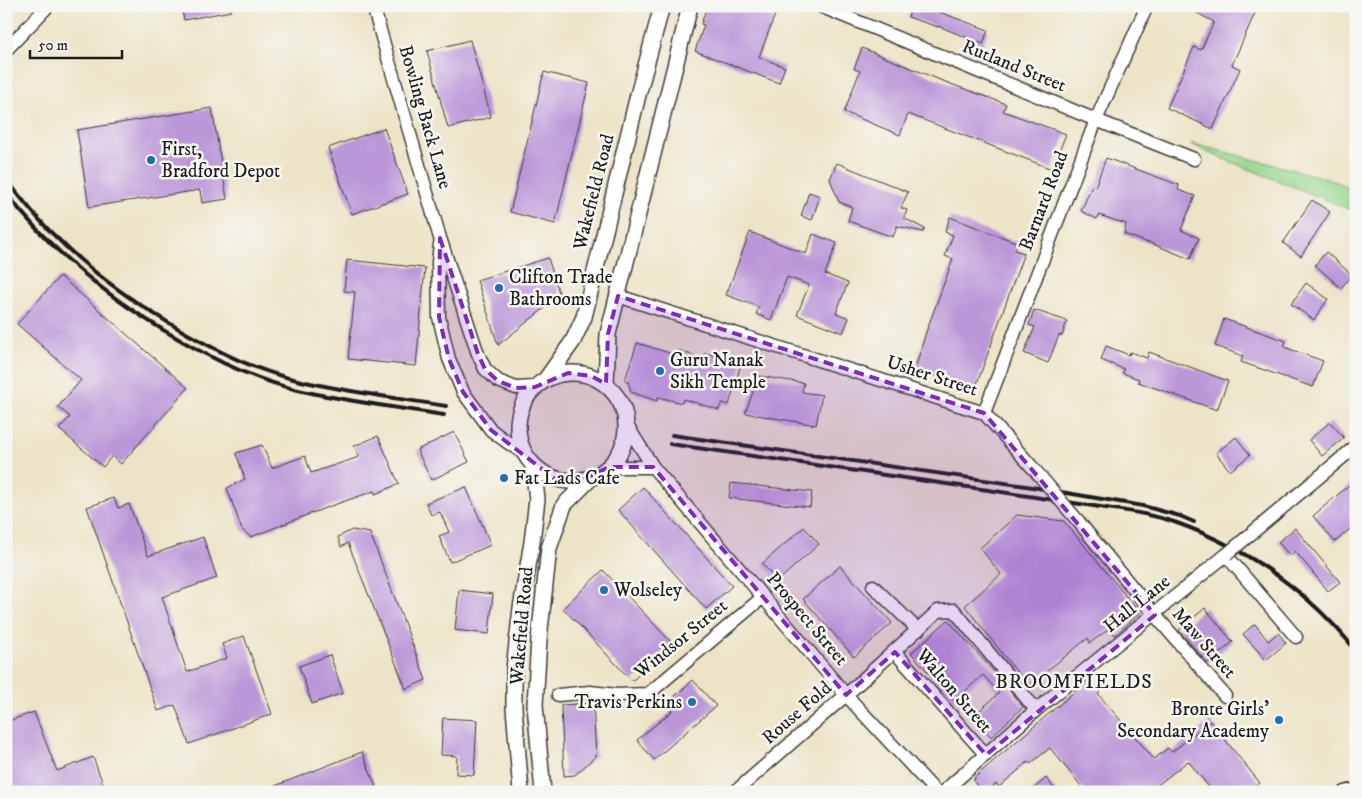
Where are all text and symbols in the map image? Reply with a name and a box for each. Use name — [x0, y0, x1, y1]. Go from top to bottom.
scale bar — [30, 28, 122, 60]
street label: Rutland Street — [959, 35, 1069, 97]
text: 50 m — [38, 36, 68, 55]
street label: Bowling Back Lane — [394, 43, 457, 192]
street label: Wakefield Road — [568, 131, 620, 253]
place label: First, Bradford Depot — [161, 138, 280, 183]
street label: Barnard Road — [1014, 147, 1074, 254]
marker: First, Bradford Depot — [145, 154, 157, 166]
place label: Clifton Trade Bathrooms — [509, 266, 613, 311]
marker: Clifton Trade Bathrooms — [493, 282, 505, 294]
place label: Guru Nanak Sikh Temple — [670, 349, 766, 394]
street label: Usher Street — [884, 350, 980, 402]
marker: Guru Nanak Sikh Temple — [654, 365, 666, 377]
place label: Fat Lads Cafe — [514, 467, 620, 490]
marker: Fat Lads Cafe — [498, 472, 510, 484]
street label: Wakefield Road — [505, 565, 539, 687]
street label: Prospect Street — [761, 568, 853, 670]
street label: Hall Lane — [1099, 570, 1175, 638]
place label: Wolseley — [613, 579, 683, 602]
marker: Wolseley — [598, 584, 610, 596]
street label: Windsor Street — [629, 594, 732, 684]
street label: Maw Street — [1167, 603, 1241, 683]
street label: Walton Street — [910, 643, 997, 738]
district label: BROOMFIELDS — [995, 670, 1153, 695]
street label: Rouse Fold — [758, 676, 837, 749]
place label: Travis Perkins — [575, 691, 682, 714]
marker: Travis Perkins — [686, 696, 698, 708]
place label: Bronte Girls' Secondary Academy — [1117, 698, 1270, 743]
marker: Bronte Girls' Secondary Academy — [1273, 714, 1285, 726]

